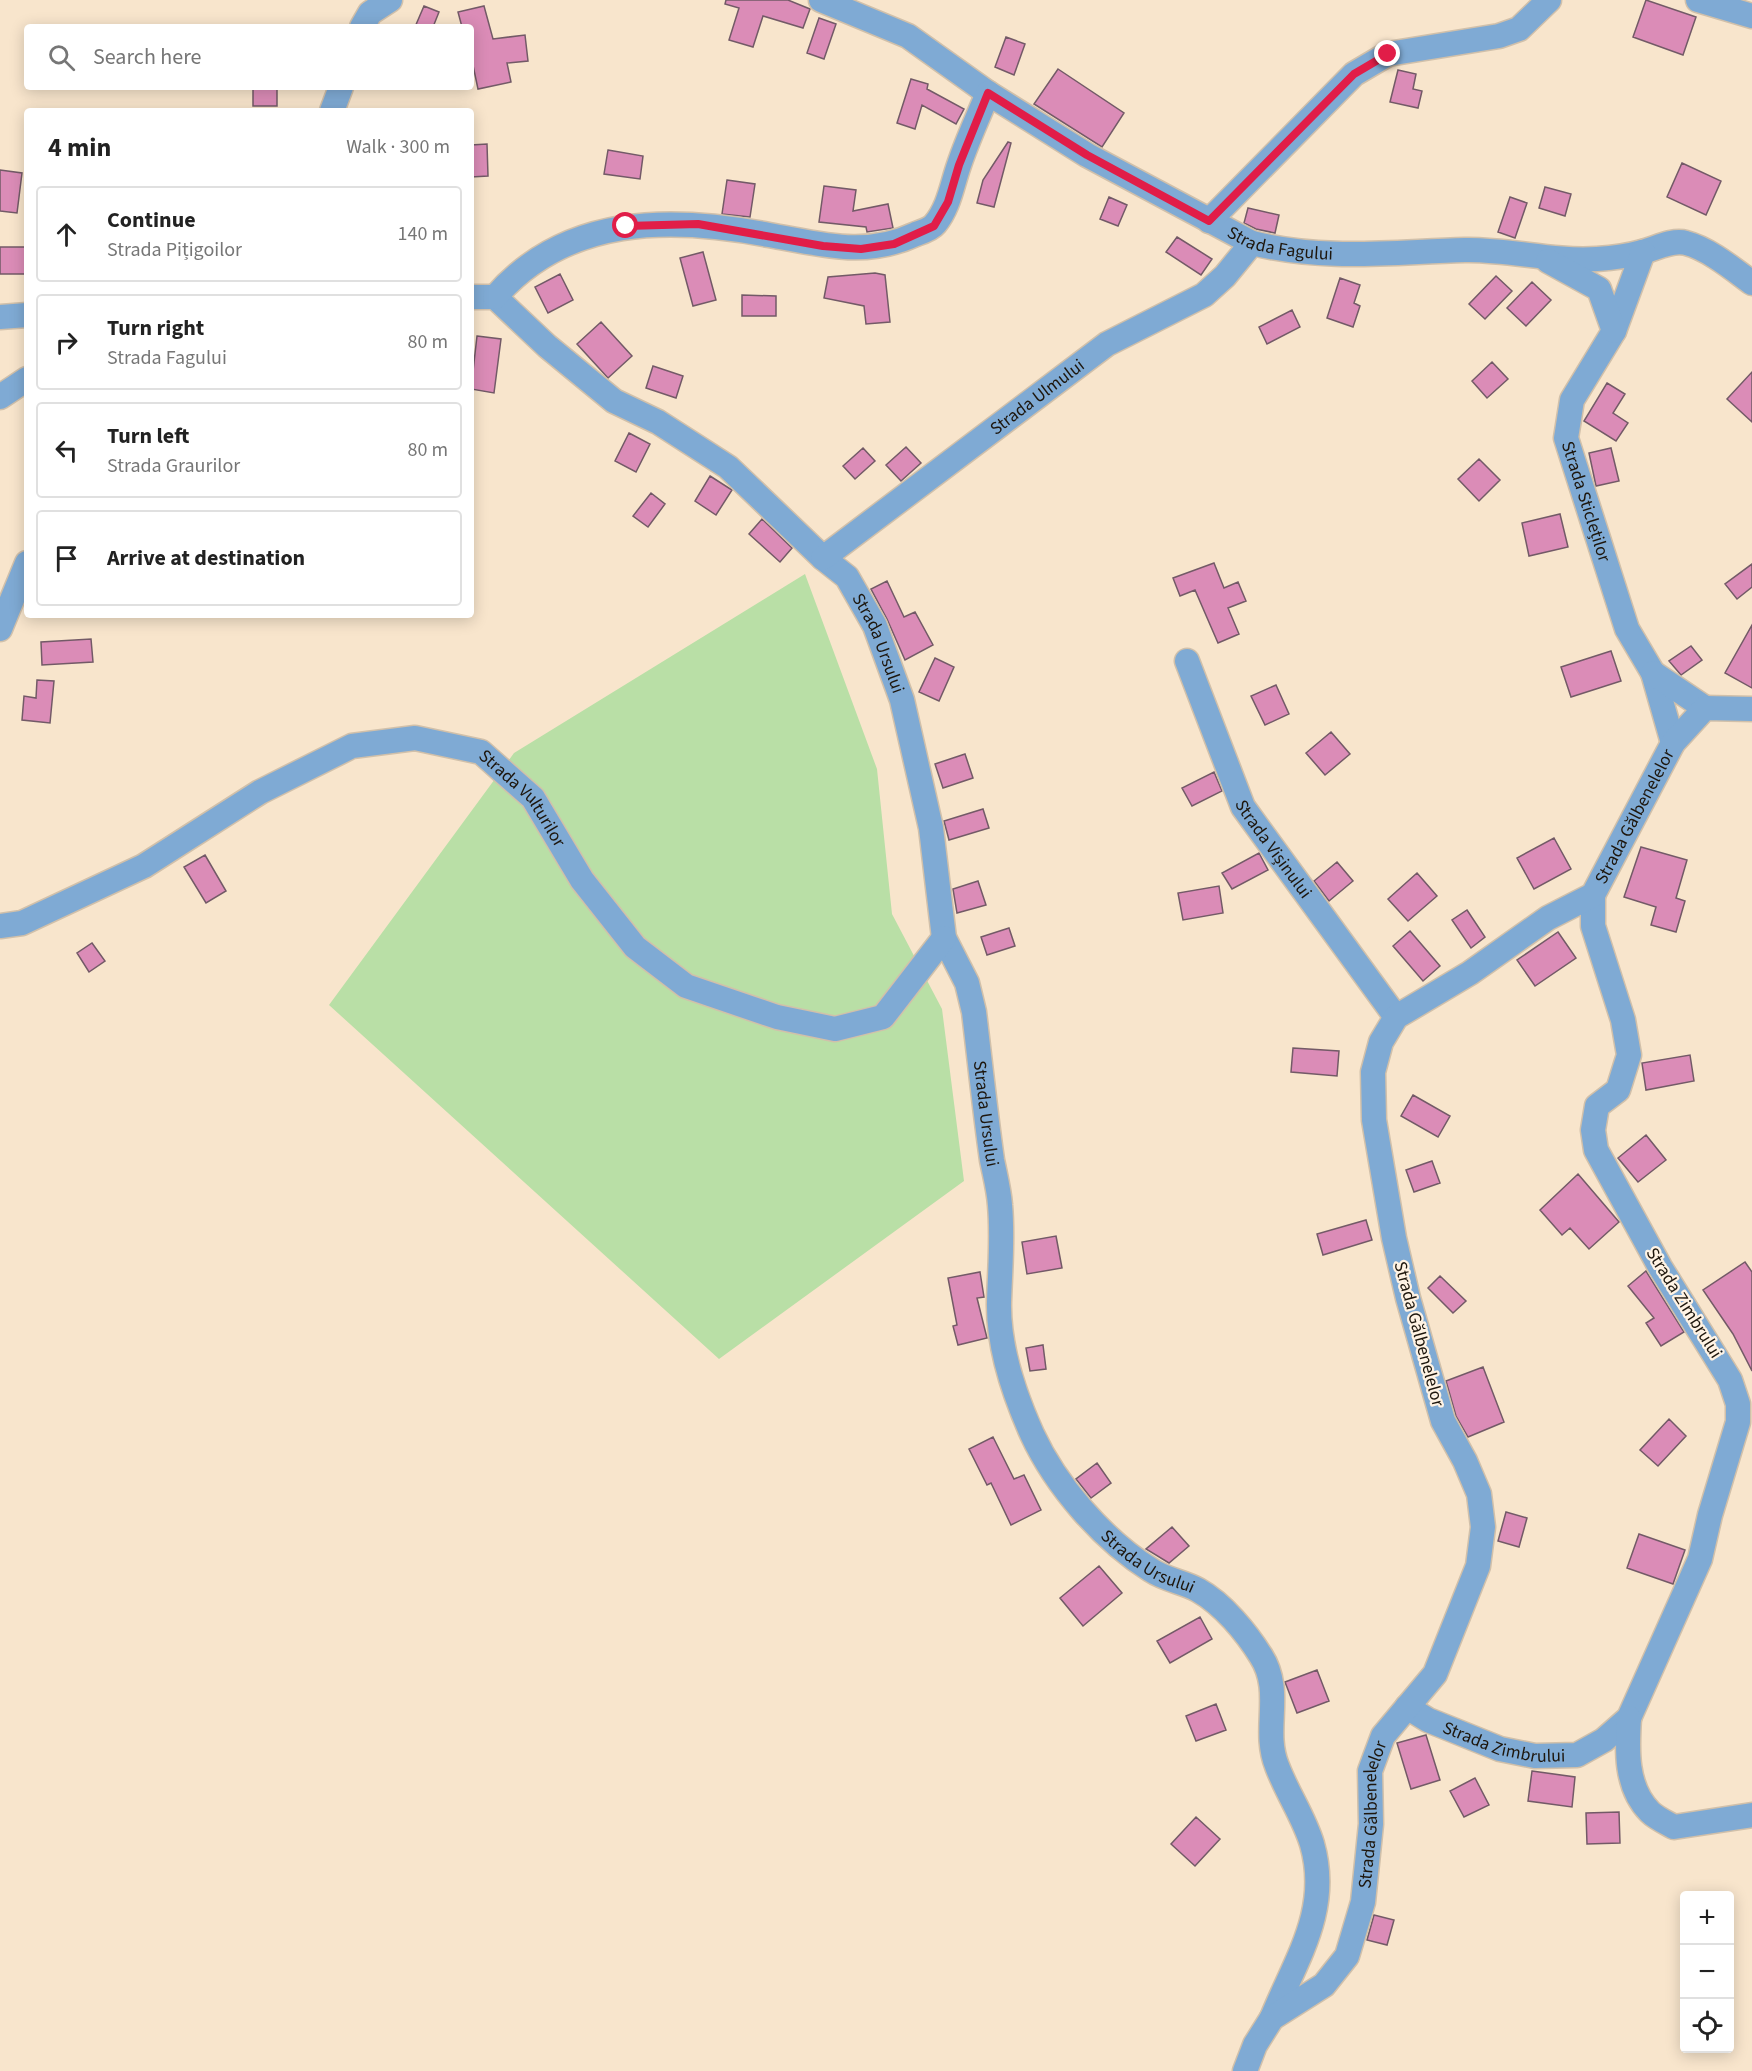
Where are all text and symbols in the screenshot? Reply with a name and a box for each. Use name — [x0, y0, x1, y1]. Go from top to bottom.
search box — [24, 24, 474, 90]
route end — [1374, 40, 1400, 66]
icon: search — [45, 41, 78, 74]
text: Search here — [93, 41, 201, 73]
text: 4 min — [48, 129, 111, 166]
text: Walk · 300 m — [346, 133, 450, 161]
text: Continue — [107, 204, 196, 236]
route start — [612, 212, 638, 238]
icon: ahead — [50, 218, 83, 251]
text: 140 m — [398, 220, 448, 248]
street label: Strada Fagului — [1223, 220, 1333, 266]
text: Strada Pițigoilor — [107, 236, 242, 264]
text: Turn right — [107, 312, 204, 344]
icon: right — [50, 326, 83, 359]
text: 80 m — [408, 328, 448, 356]
text: Strada Fagului — [107, 344, 227, 372]
street label: Strada Ulmului — [985, 353, 1090, 441]
text: Turn left — [107, 420, 189, 452]
icon: left — [50, 434, 83, 467]
text: 80 m — [408, 436, 448, 464]
street label: Strada Sticleților — [1555, 438, 1617, 566]
text: Strada Graurilor — [107, 452, 240, 480]
icon: arrive — [50, 542, 83, 575]
text: Arrive at destination — [107, 542, 305, 574]
street label: Strada Ursului — [846, 588, 911, 697]
street label: Strada Vulturilor — [474, 743, 572, 852]
street label: Strada Gălbenelelor — [1589, 744, 1681, 888]
street label: Strada Vișinului — [1229, 796, 1318, 903]
street label: Strada Ursului — [967, 1059, 1006, 1169]
street label: Strada Zimbrului — [1640, 1243, 1728, 1363]
street label: Strada Gălbenelelor — [1388, 1259, 1451, 1410]
street label: Strada Ursului — [1095, 1524, 1199, 1599]
street label: Strada Zimbrului — [1439, 1715, 1566, 1769]
street label: Strada Gălbenelelor — [1352, 1736, 1393, 1890]
map controls — [1680, 1891, 1734, 2053]
button: + — [1680, 1891, 1734, 1945]
button: − — [1680, 1945, 1734, 1999]
button: locate — [1680, 1999, 1734, 2053]

